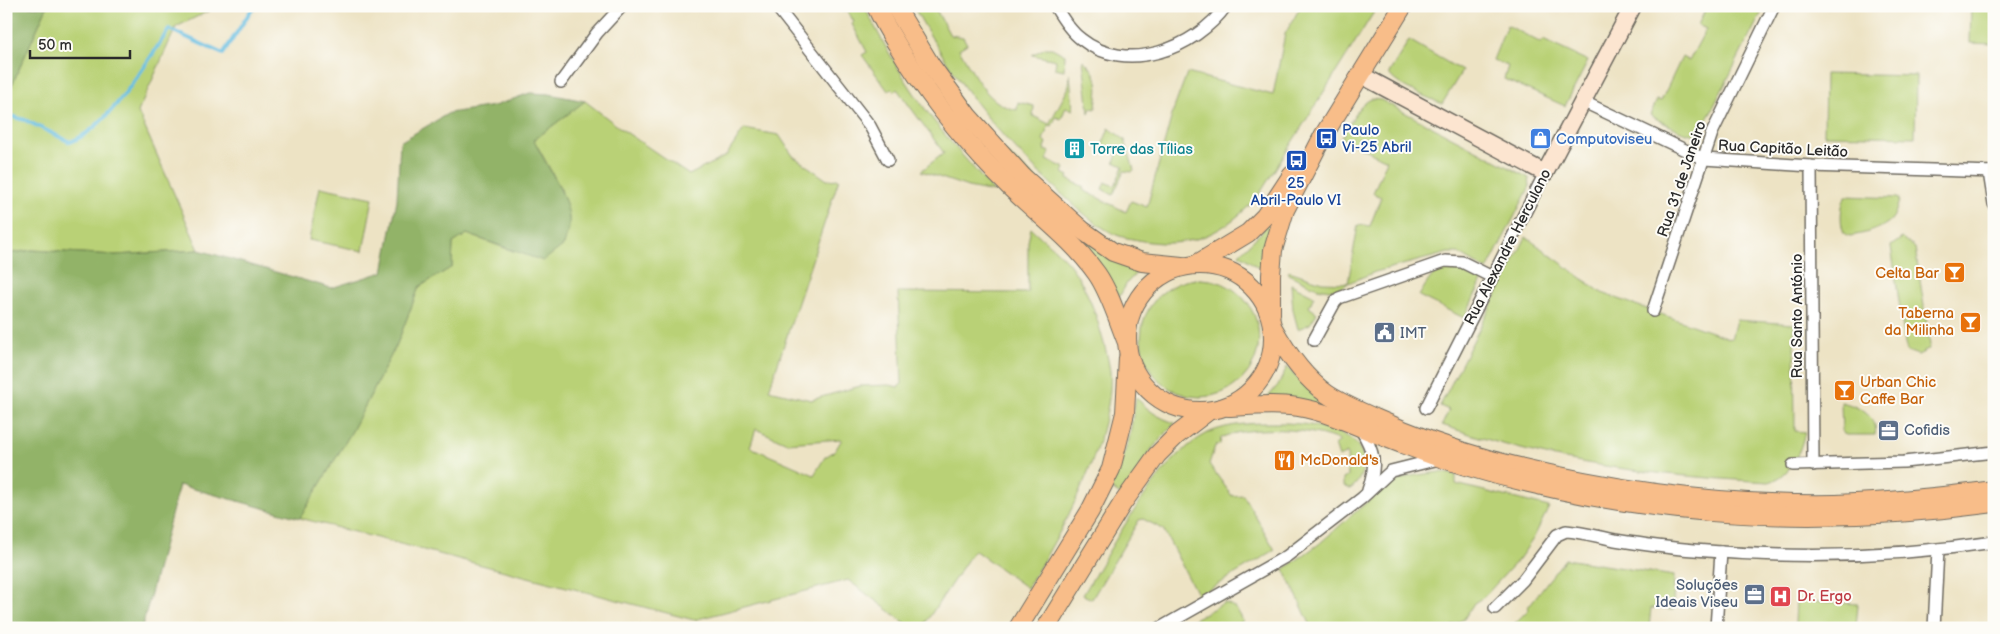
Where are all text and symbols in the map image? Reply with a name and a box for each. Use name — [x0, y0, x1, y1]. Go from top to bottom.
scale bar — [30, 28, 130, 60]
text: 50 m — [38, 36, 72, 55]
street label: Rua 31 de Janeiro — [1653, 118, 1711, 240]
place label: Paulo Vi-25 Abril — [1342, 121, 1412, 157]
bus stop icon: Paulo Vi-25 Abril — [1314, 127, 1338, 151]
shop icon: Computoviseu — [1528, 127, 1552, 151]
place label: Computoviseu — [1556, 130, 1652, 149]
street label: Rua Capitão Leitão — [1718, 136, 1848, 162]
building icon: Torre das Tílias — [1062, 137, 1086, 161]
place label: Torre das Tílias — [1090, 140, 1193, 159]
bus stop icon: 25 Abril-Paulo VI — [1284, 148, 1308, 172]
street label: Rua Alexandre Herculano — [1460, 166, 1556, 328]
place label: 25 Abril-Paulo VI — [1251, 174, 1342, 210]
street label: Rua Santo António — [1788, 254, 1807, 378]
bar icon: Celta Bar — [1943, 261, 1967, 285]
place label: Celta Bar — [1875, 264, 1940, 283]
place label: Taberna da Milinha — [1884, 304, 1954, 340]
bar icon: Taberna da Milinha — [1958, 310, 1982, 334]
public building icon: IMT — [1372, 321, 1396, 345]
place label: IMT — [1400, 324, 1427, 343]
place label: Urban Chic Caffe Bar — [1860, 373, 1936, 409]
bar icon: Urban Chic Caffe Bar — [1832, 379, 1856, 403]
office icon: Cofidis — [1876, 418, 1900, 442]
place label: Cofidis — [1904, 421, 1951, 440]
restaurant icon: McDonald's — [1272, 448, 1296, 472]
place label: McDonald's — [1300, 451, 1379, 470]
place label: Soluções Ideais Viseu — [1655, 576, 1739, 612]
office icon: Soluções Ideais Viseu — [1742, 582, 1766, 606]
hospital icon: Dr. Ergo — [1769, 584, 1793, 608]
place label: Dr. Ergo — [1797, 587, 1852, 606]

